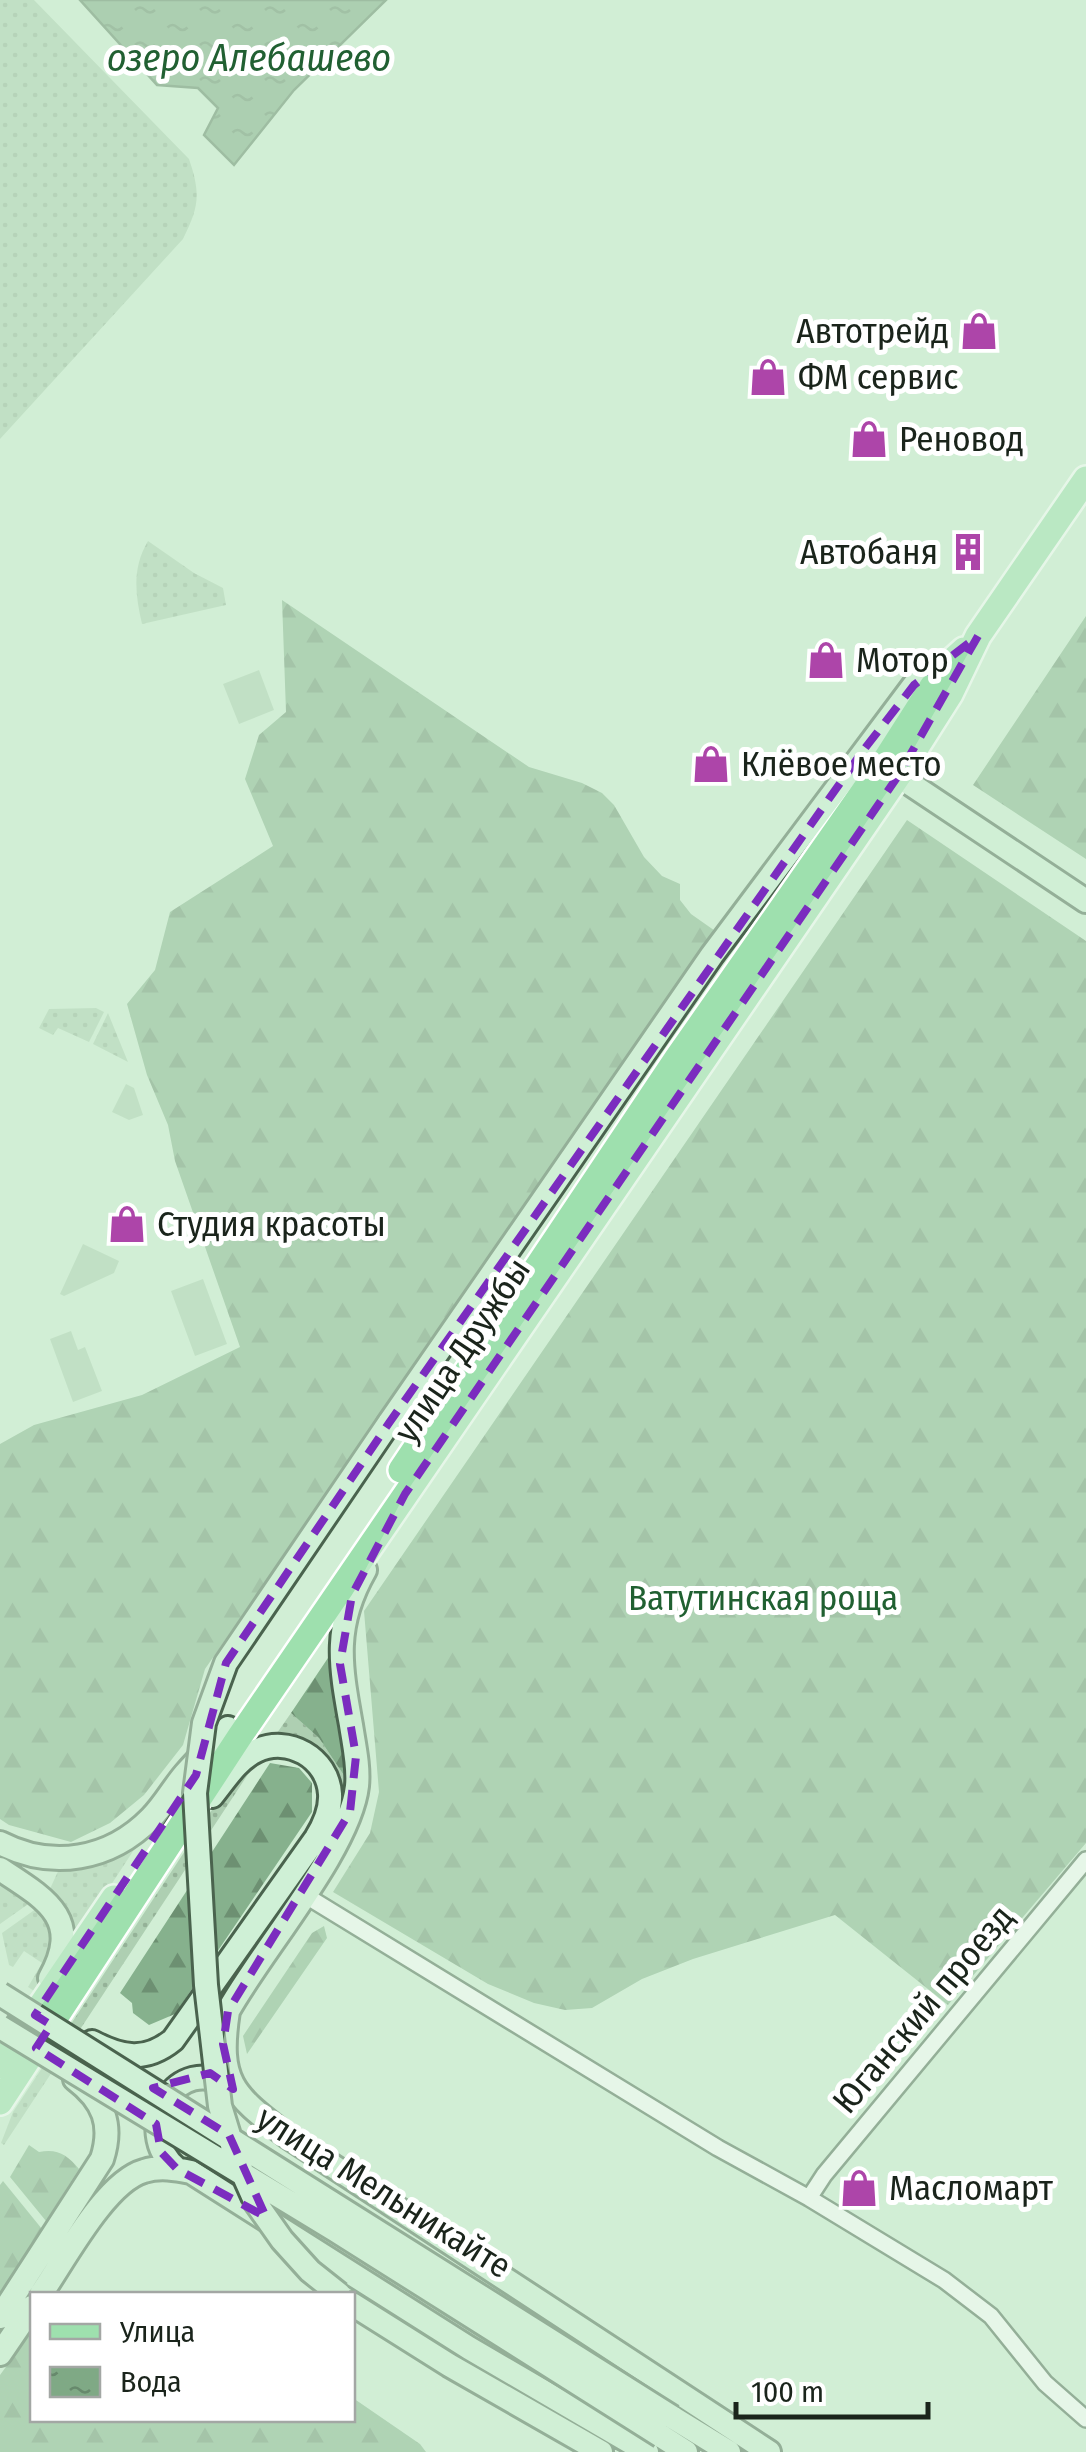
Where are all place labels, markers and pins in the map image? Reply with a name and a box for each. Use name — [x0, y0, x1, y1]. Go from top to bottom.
place label: Автотрейд — [796, 310, 949, 352]
shop icon: Автотрейд — [958, 310, 1000, 352]
shop icon: ФМ сервис — [747, 356, 789, 398]
place label: ФМ сервис — [798, 356, 958, 398]
shop icon: Реновод — [848, 418, 890, 460]
place label: Реновод — [899, 418, 1024, 460]
place label: Автобаня — [800, 531, 938, 573]
building icon: Автобаня — [947, 531, 989, 573]
shop icon: Мотор — [805, 639, 847, 681]
place label: Мотор — [856, 639, 949, 681]
shop icon: Клёвое место — [690, 743, 732, 785]
place label: Клёвое место — [741, 743, 942, 785]
shop icon: Студия красоты — [106, 1203, 148, 1245]
place label: Студия красоты — [157, 1203, 386, 1245]
shop icon: Масломарт — [838, 2167, 880, 2209]
place label: Масломарт — [889, 2167, 1054, 2209]

